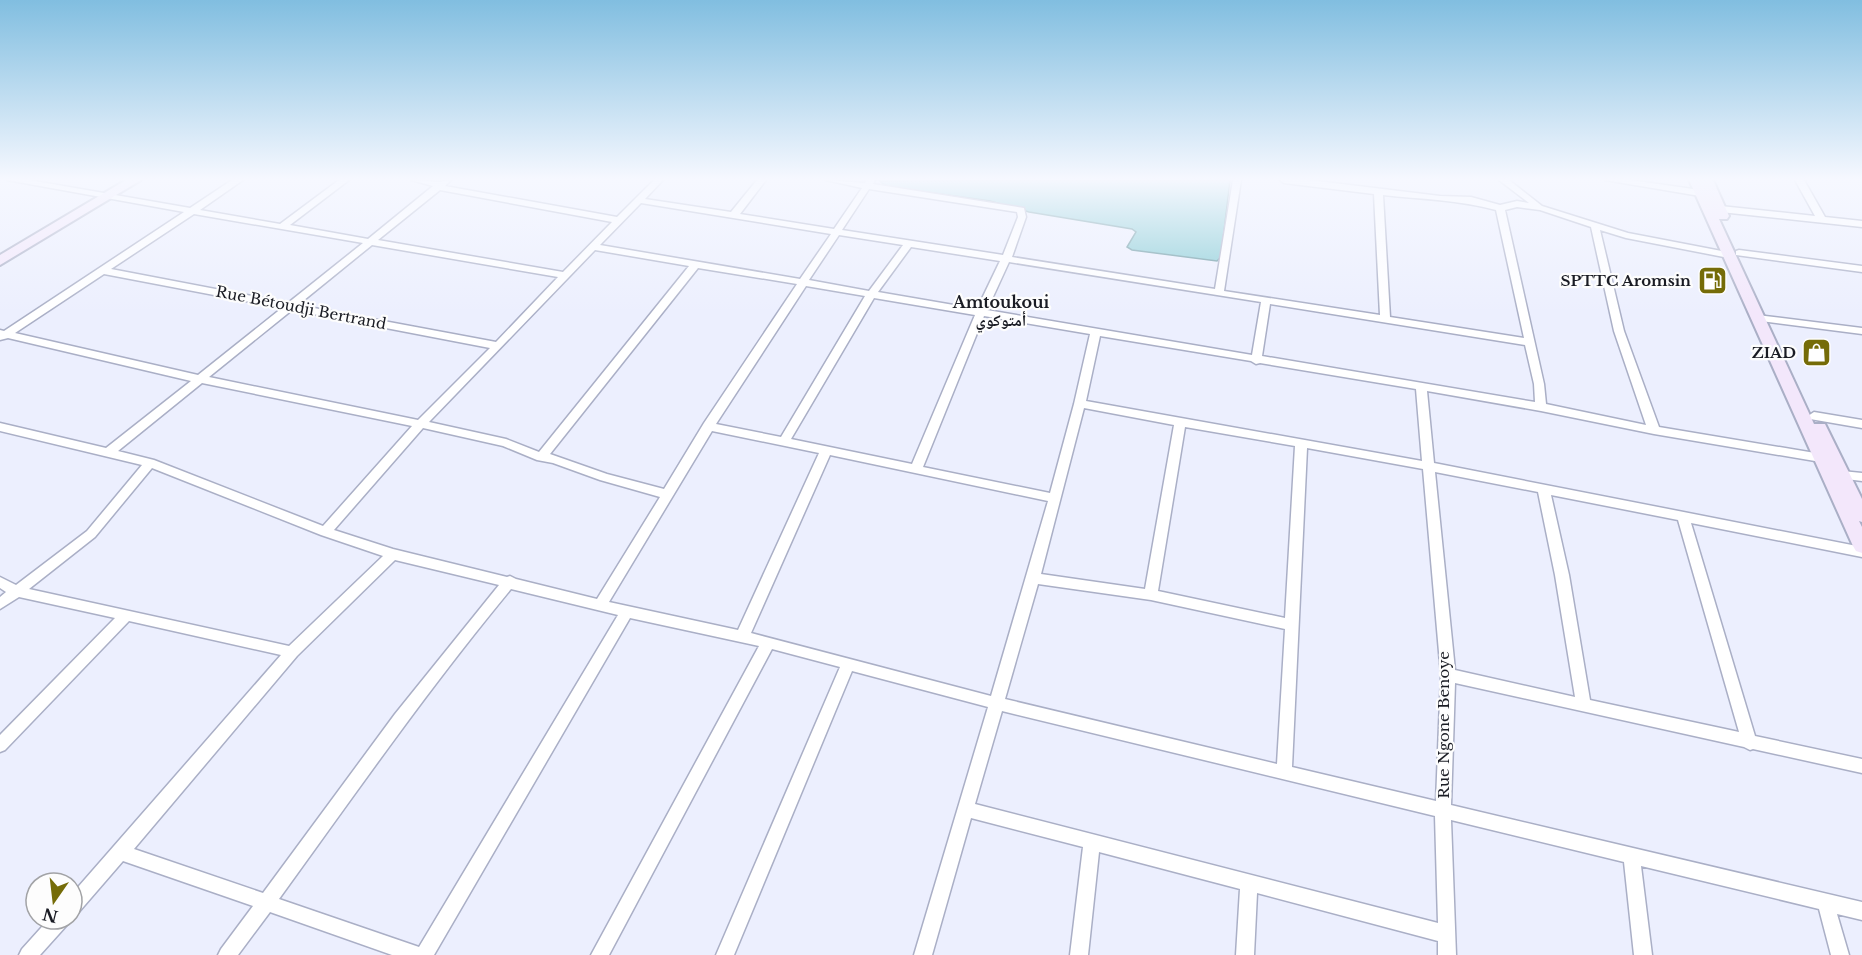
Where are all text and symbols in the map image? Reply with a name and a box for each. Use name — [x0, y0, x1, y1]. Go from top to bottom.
fuel station icon: SPTTC Aromsin — [1696, 265, 1728, 297]
place label: SPTTC Aromsin — [1560, 271, 1691, 290]
street label: Rue Bétoudji Bertrand — [214, 282, 388, 333]
district label: Amtoukoui أمتوكوي — [952, 292, 1049, 333]
shop icon: ZIAD — [1801, 337, 1833, 369]
place label: ZIAD — [1752, 343, 1796, 362]
street label: Rue Ngone Benoye — [1434, 651, 1453, 799]
north arrow — [24, 871, 84, 931]
text: N — [41, 904, 60, 927]

